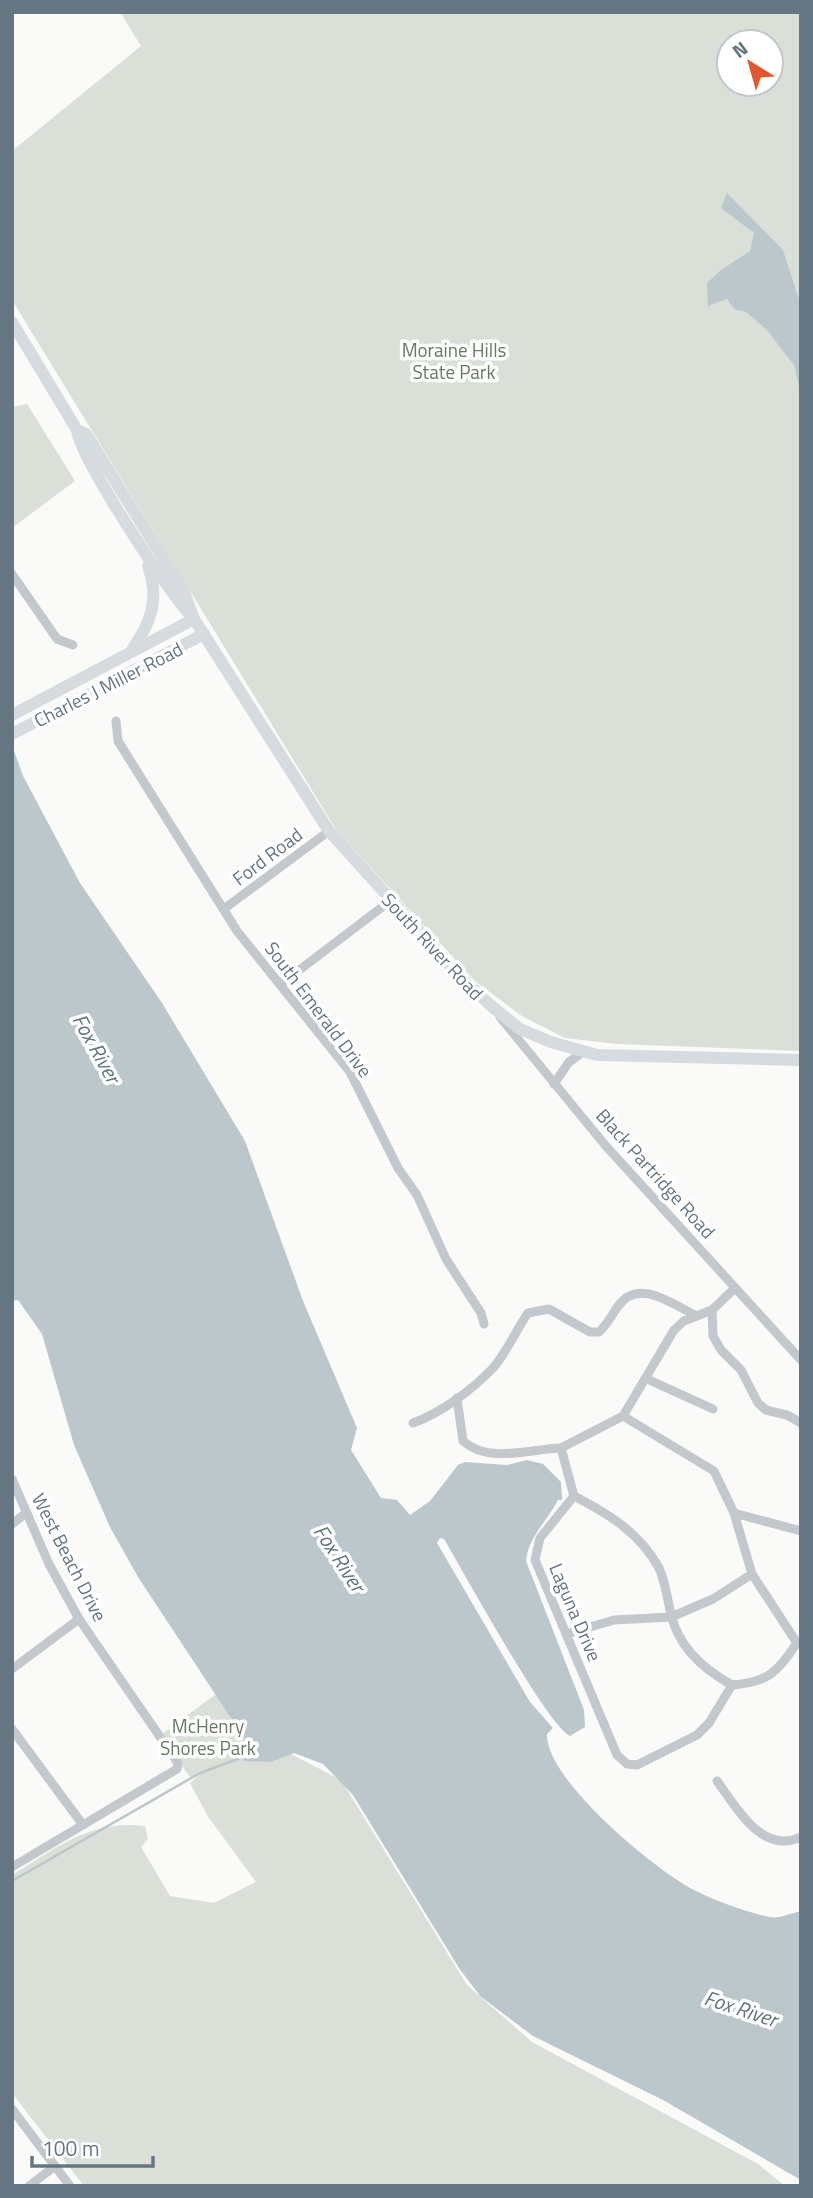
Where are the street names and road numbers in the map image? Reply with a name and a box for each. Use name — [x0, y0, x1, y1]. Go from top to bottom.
street label: Charles J Miller Road — [28, 634, 188, 734]
street label: Ford Road — [226, 820, 308, 892]
street label: South River Road — [375, 886, 491, 1006]
street label: South Emerald Drive — [258, 935, 380, 1083]
street label: Black Partridge Road — [589, 1101, 723, 1245]
street label: West Beach Drive — [25, 1488, 115, 1626]
street label: Laguna Drive — [542, 1558, 610, 1666]

